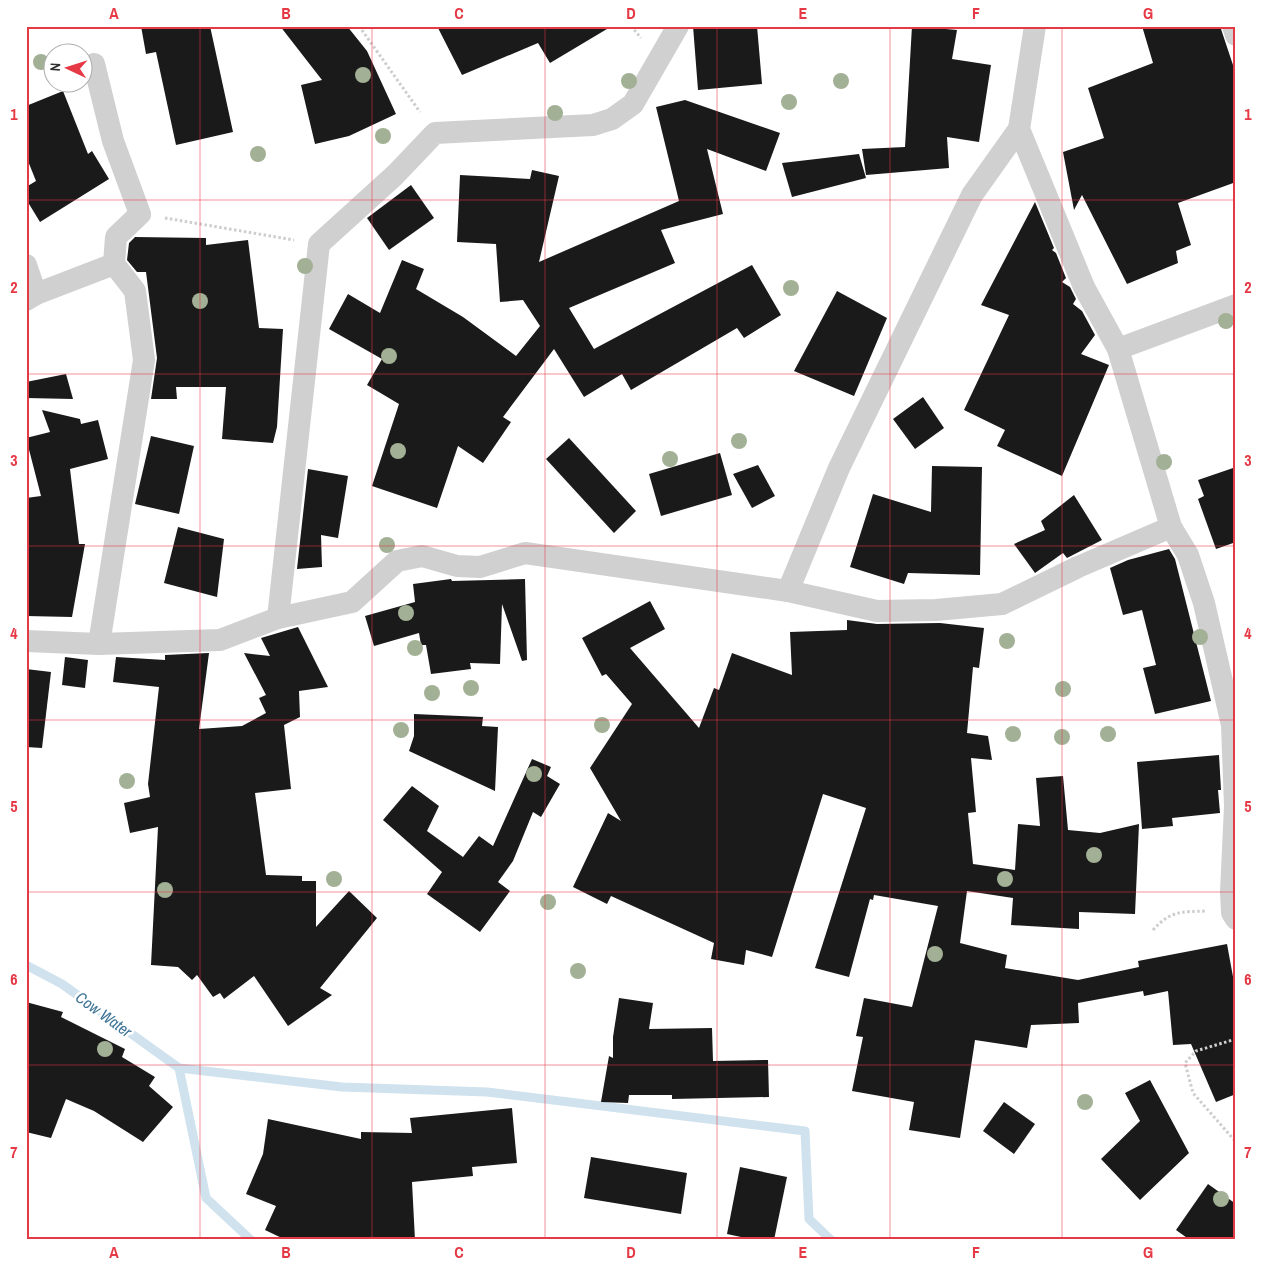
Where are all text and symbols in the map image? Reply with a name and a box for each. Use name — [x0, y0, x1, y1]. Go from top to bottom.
text: A — [109, 2, 119, 24]
text: B — [281, 2, 291, 24]
text: C — [454, 2, 464, 24]
text: D — [626, 2, 636, 24]
text: E — [799, 2, 808, 24]
text: F — [972, 2, 980, 24]
text: G — [1143, 2, 1153, 24]
north arrow — [42, 42, 92, 92]
text: N — [46, 62, 64, 72]
text: 1 — [10, 103, 18, 125]
text: 1 — [1244, 103, 1252, 125]
text: 2 — [10, 276, 18, 298]
text: 2 — [1244, 276, 1252, 298]
text: 3 — [10, 449, 18, 471]
text: 3 — [1244, 449, 1252, 471]
text: 4 — [10, 622, 18, 644]
text: 4 — [1244, 622, 1252, 644]
text: 5 — [10, 795, 18, 817]
text: 5 — [1244, 795, 1252, 817]
text: 6 — [10, 968, 18, 990]
text: 6 — [1244, 968, 1252, 990]
water label: Cow Water — [71, 986, 137, 1042]
text: 7 — [10, 1141, 18, 1163]
text: 7 — [1244, 1141, 1252, 1163]
text: A — [109, 1241, 119, 1263]
text: B — [281, 1241, 291, 1263]
text: C — [454, 1241, 464, 1263]
text: D — [626, 1241, 636, 1263]
text: E — [799, 1241, 808, 1263]
text: F — [972, 1241, 980, 1263]
text: G — [1143, 1241, 1153, 1263]

